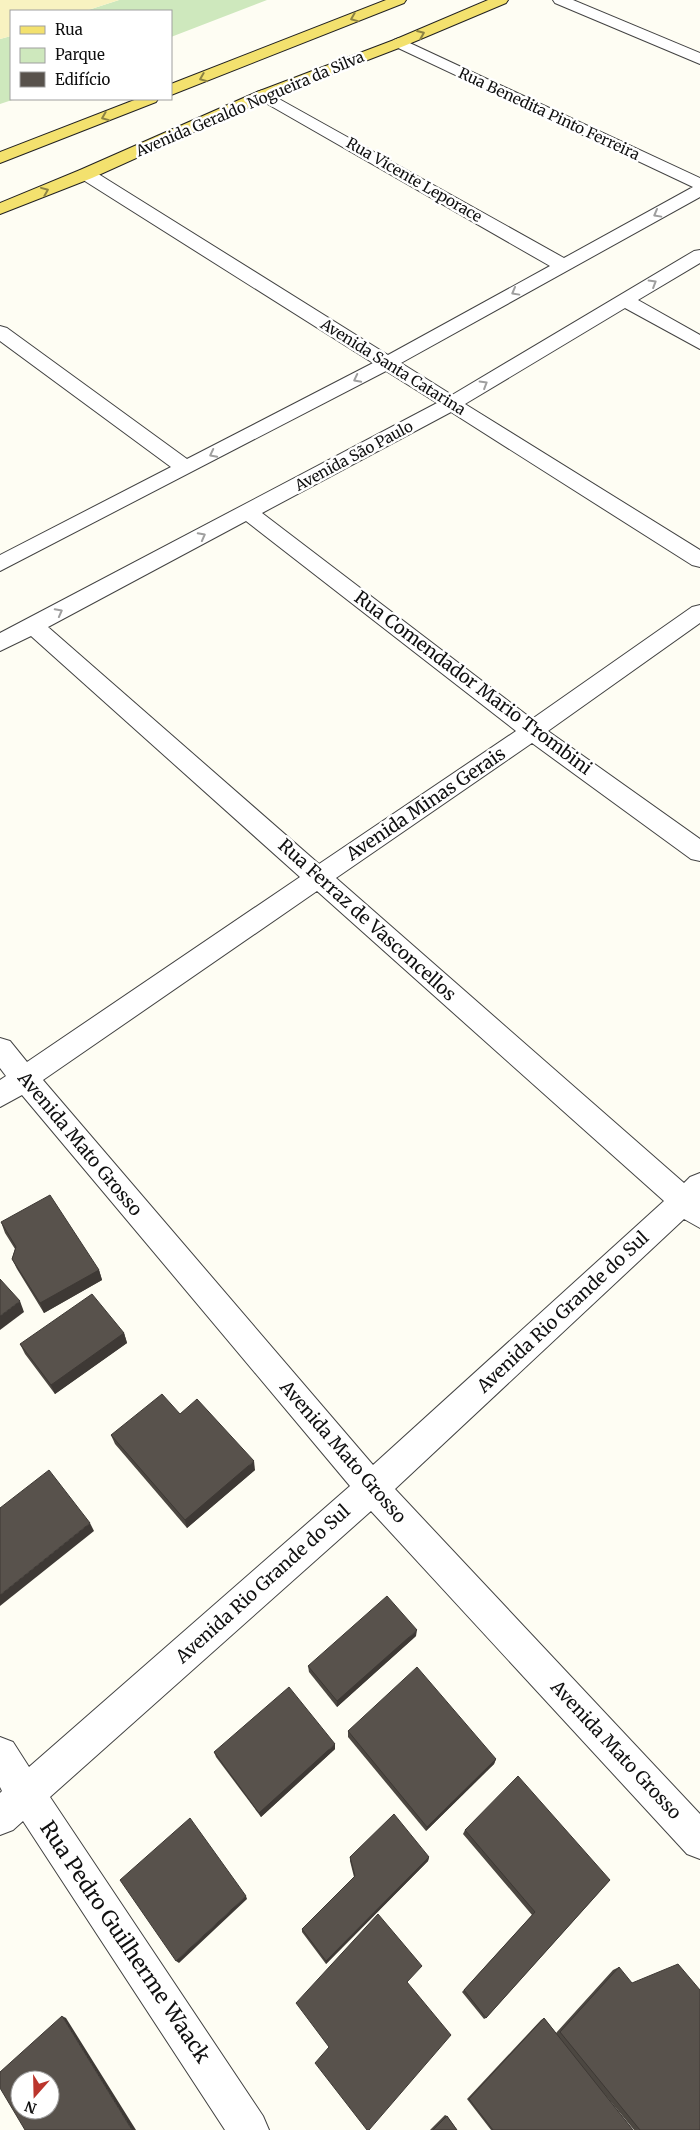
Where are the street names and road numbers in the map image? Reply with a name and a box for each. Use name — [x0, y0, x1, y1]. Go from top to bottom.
street label: Avenida Geraldo Nogueira da Silva — [132, 47, 367, 161]
street label: Rua Benedita Pinto Ferreira — [456, 63, 643, 164]
street label: Rua Vicente Leporace — [343, 133, 486, 226]
street label: Avenida Santa Catarina — [316, 314, 469, 419]
street label: Avenida São Paulo — [291, 416, 416, 495]
street label: Rua Comendador Mario Trombini — [350, 586, 597, 780]
street label: Avenida Minas Gerais — [341, 742, 510, 866]
street label: Rua Ferraz de Vasconcellos — [274, 834, 461, 1006]
street label: Avenida Mato Grosso — [13, 1066, 147, 1221]
street label: Avenida Rio Grande do Sul — [471, 1226, 654, 1398]
street label: Avenida Mato Grosso — [275, 1375, 412, 1528]
street label: Avenida Rio Grande do Sul — [170, 1499, 355, 1669]
street label: Avenida Mato Grosso — [545, 1675, 687, 1824]
street label: Rua Pedro Guilherme Waack — [34, 1816, 217, 2068]

